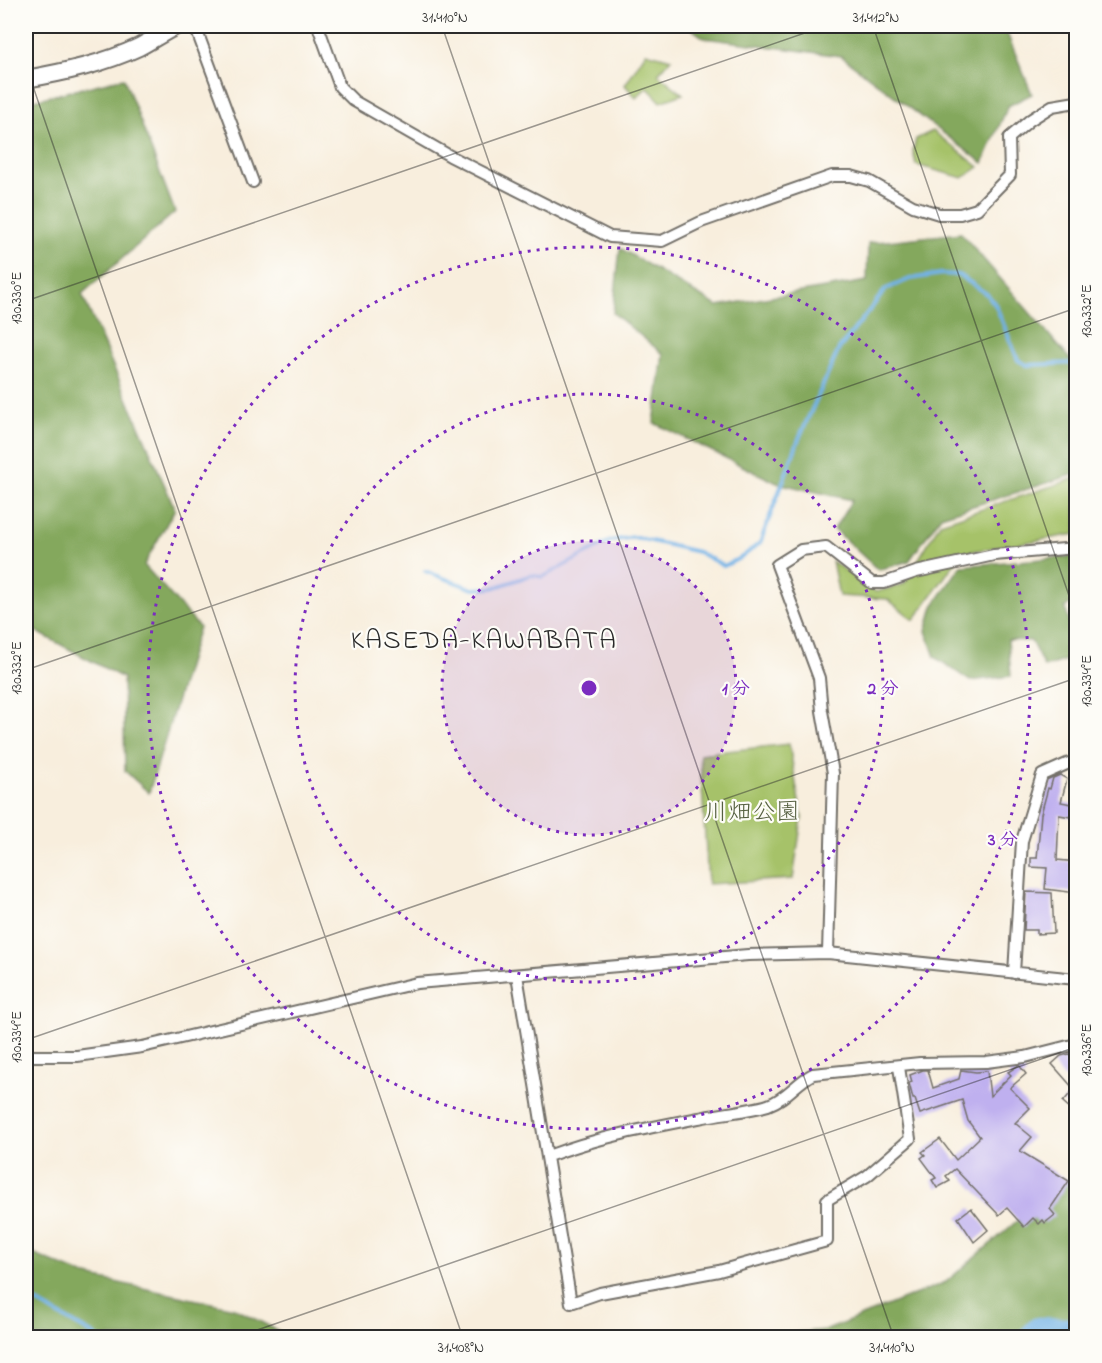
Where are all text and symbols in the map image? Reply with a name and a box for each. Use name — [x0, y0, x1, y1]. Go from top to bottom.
text: 31.410°N — [422, 7, 468, 29]
text: 31.412°N — [853, 7, 899, 29]
text: 130.330°E — [6, 272, 28, 324]
text: 130.332°E — [1076, 284, 1098, 338]
district label: KASEDA-KAWABATA — [351, 622, 617, 661]
text: 130.332°E — [6, 641, 28, 695]
text: 130.334°E — [1076, 655, 1098, 707]
text: 1 分 — [722, 677, 750, 703]
text: 2 分 — [866, 677, 899, 703]
centre of rings — [579, 678, 599, 698]
park label: 川畑公園 — [704, 796, 800, 831]
text: 3 分 — [987, 828, 1018, 854]
text: 130.334°E — [6, 1011, 28, 1063]
text: 130.336°E — [1076, 1024, 1098, 1076]
text: 31.408°N — [438, 1337, 484, 1359]
text: 31.410°N — [869, 1337, 915, 1359]

